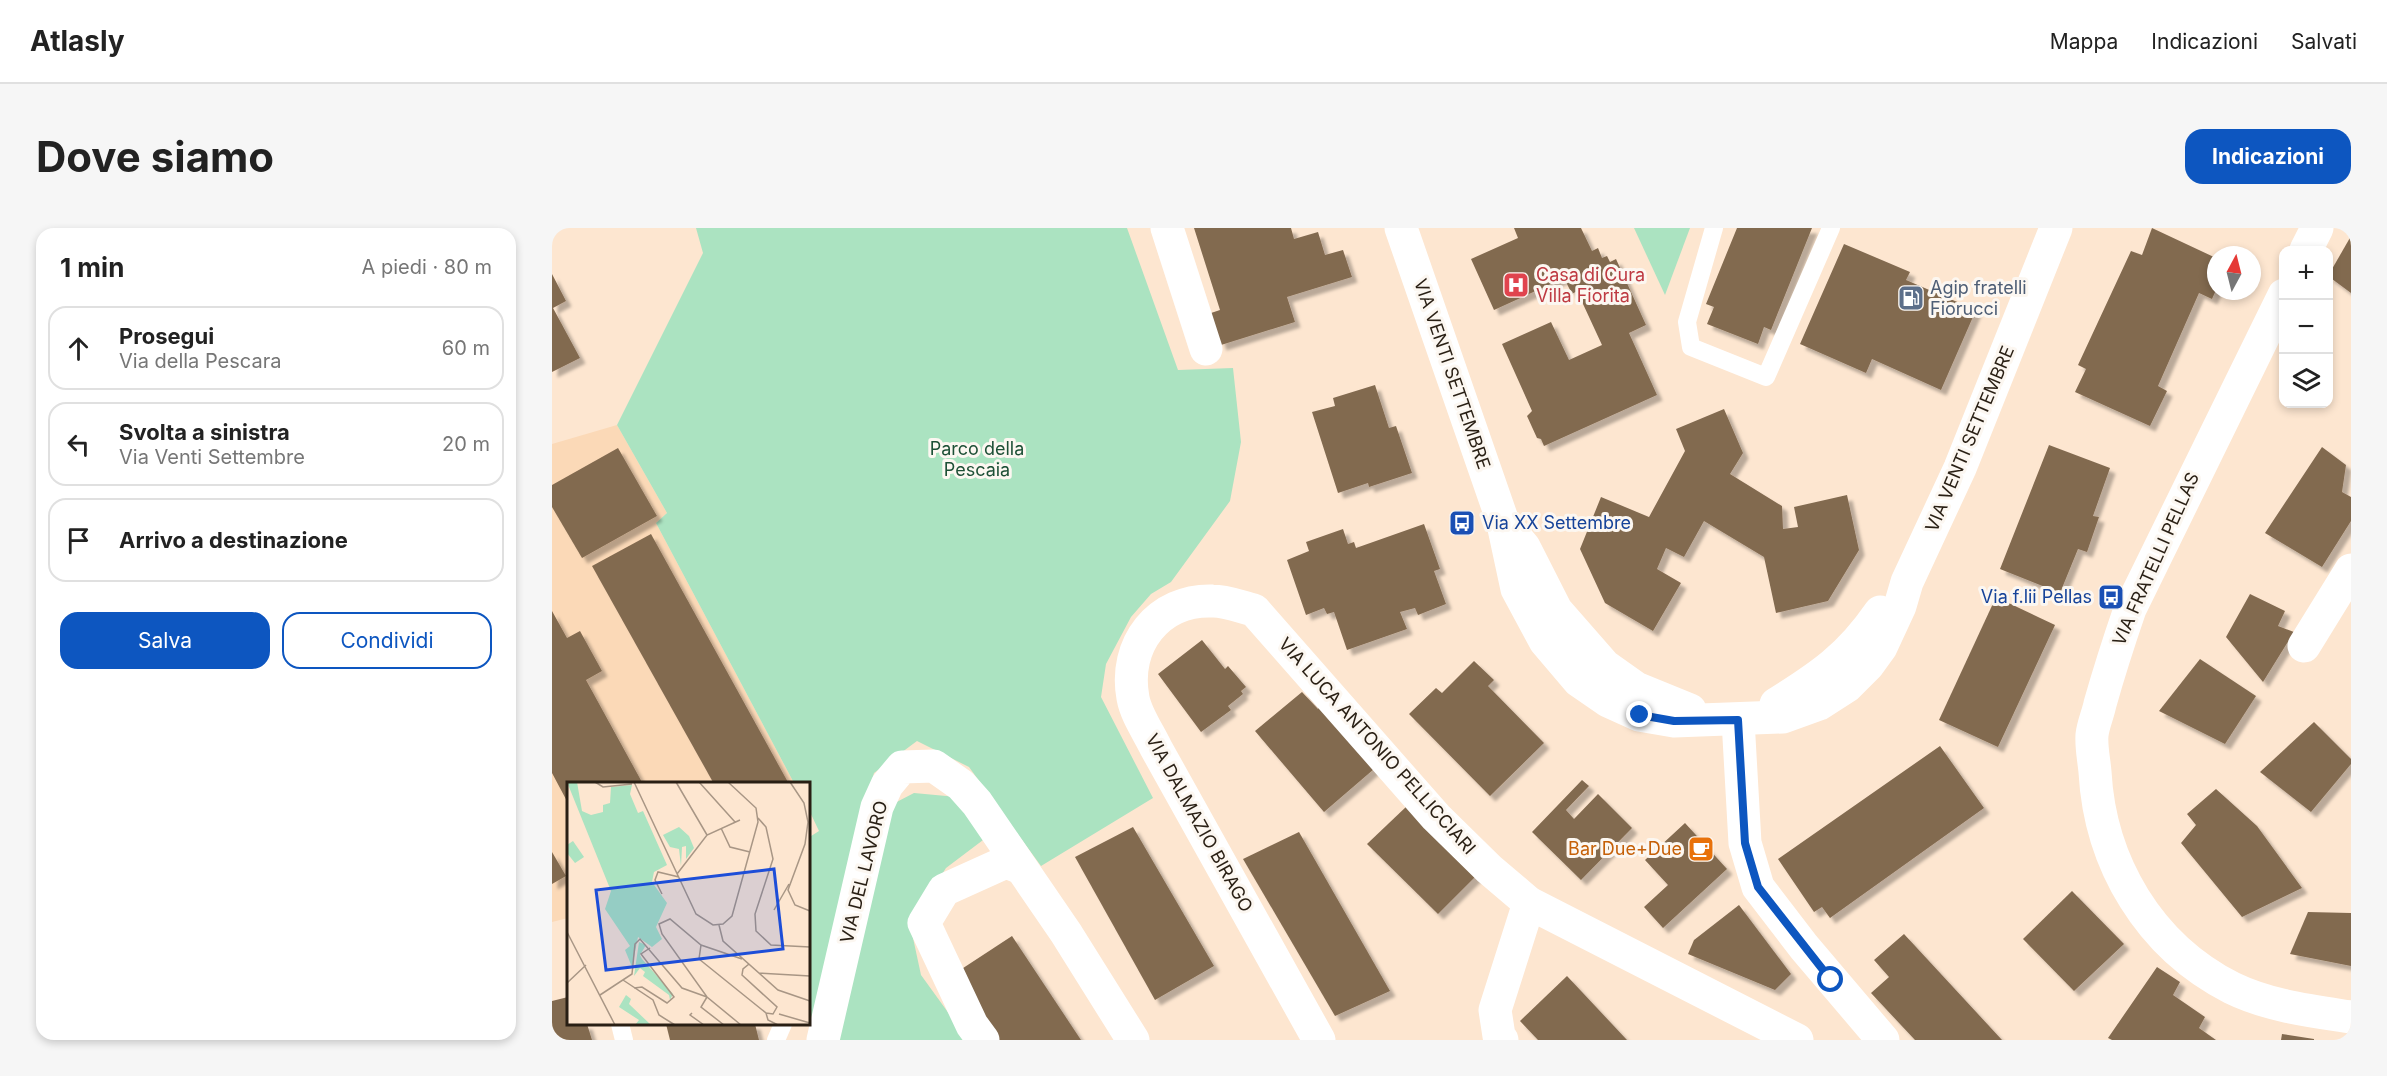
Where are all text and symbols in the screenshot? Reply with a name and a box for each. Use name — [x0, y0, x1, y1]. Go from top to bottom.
text: Atlasly — [30, 24, 125, 58]
text: Mappa — [2050, 29, 2118, 54]
text: Indicazioni — [2151, 29, 2258, 54]
text: Salvati — [2291, 29, 2357, 54]
button: Indicazioni — [2185, 129, 2351, 184]
text: Dove siamo — [36, 131, 274, 182]
north arrow — [2207, 246, 2261, 300]
map controls — [2279, 246, 2333, 408]
button: + — [2279, 246, 2333, 300]
text: 1 min — [60, 252, 124, 283]
text: A piedi · 80 m — [362, 255, 492, 279]
place label: Casa di Cura Villa Fiorita — [1536, 264, 1645, 306]
hospital icon: Casa di Cura Villa Fiorita — [1501, 270, 1531, 300]
street label: VIA VENTI SETTEMBRE — [1410, 276, 1495, 472]
place label: Agip fratelli Fiorucci — [1930, 277, 2027, 319]
fuel station icon: Agip fratelli Fiorucci — [1896, 283, 1926, 313]
button: − — [2279, 300, 2333, 354]
text: Prosegui — [119, 323, 214, 349]
icon: ahead — [62, 332, 95, 365]
text: 60 m — [442, 336, 490, 360]
street label: VIA VENTI SETTEMBRE — [1921, 343, 2018, 535]
text: Via della Pescara — [119, 349, 281, 373]
button: layers — [2279, 354, 2333, 408]
text: Svolta a sinistra — [119, 419, 290, 445]
icon: left — [62, 428, 95, 461]
text: 20 m — [442, 432, 490, 456]
park label: Parco della Pescaia — [930, 438, 1024, 480]
text: Via Venti Settembre — [119, 445, 305, 469]
street label: VIA FRATELLI PELLAS — [2108, 469, 2203, 649]
bus stop icon: Via XX Settembre — [1447, 508, 1477, 538]
place label: Via XX Settembre — [1482, 512, 1631, 533]
icon: arrive — [62, 524, 95, 557]
text: Arrivo a destinazione — [119, 527, 348, 553]
bus stop icon: Via f.lii Pellas — [2096, 582, 2126, 612]
place label: Via f.lii Pellas — [1981, 586, 2092, 607]
button: Salva — [60, 612, 270, 669]
button: Condividi — [282, 612, 492, 669]
street label: VIA LUCA ANTONIO PELLICCIARI — [1275, 633, 1480, 858]
route end — [1626, 701, 1652, 727]
street label: VIA DALMAZIO BIRAGO — [1142, 730, 1257, 916]
inset map — [567, 782, 810, 1025]
street label: VIA DEL LAVORO — [836, 798, 891, 945]
cafe icon: Bar Due+Due — [1686, 834, 1716, 864]
place label: Bar Due+Due — [1568, 838, 1682, 859]
route start — [1817, 966, 1843, 992]

